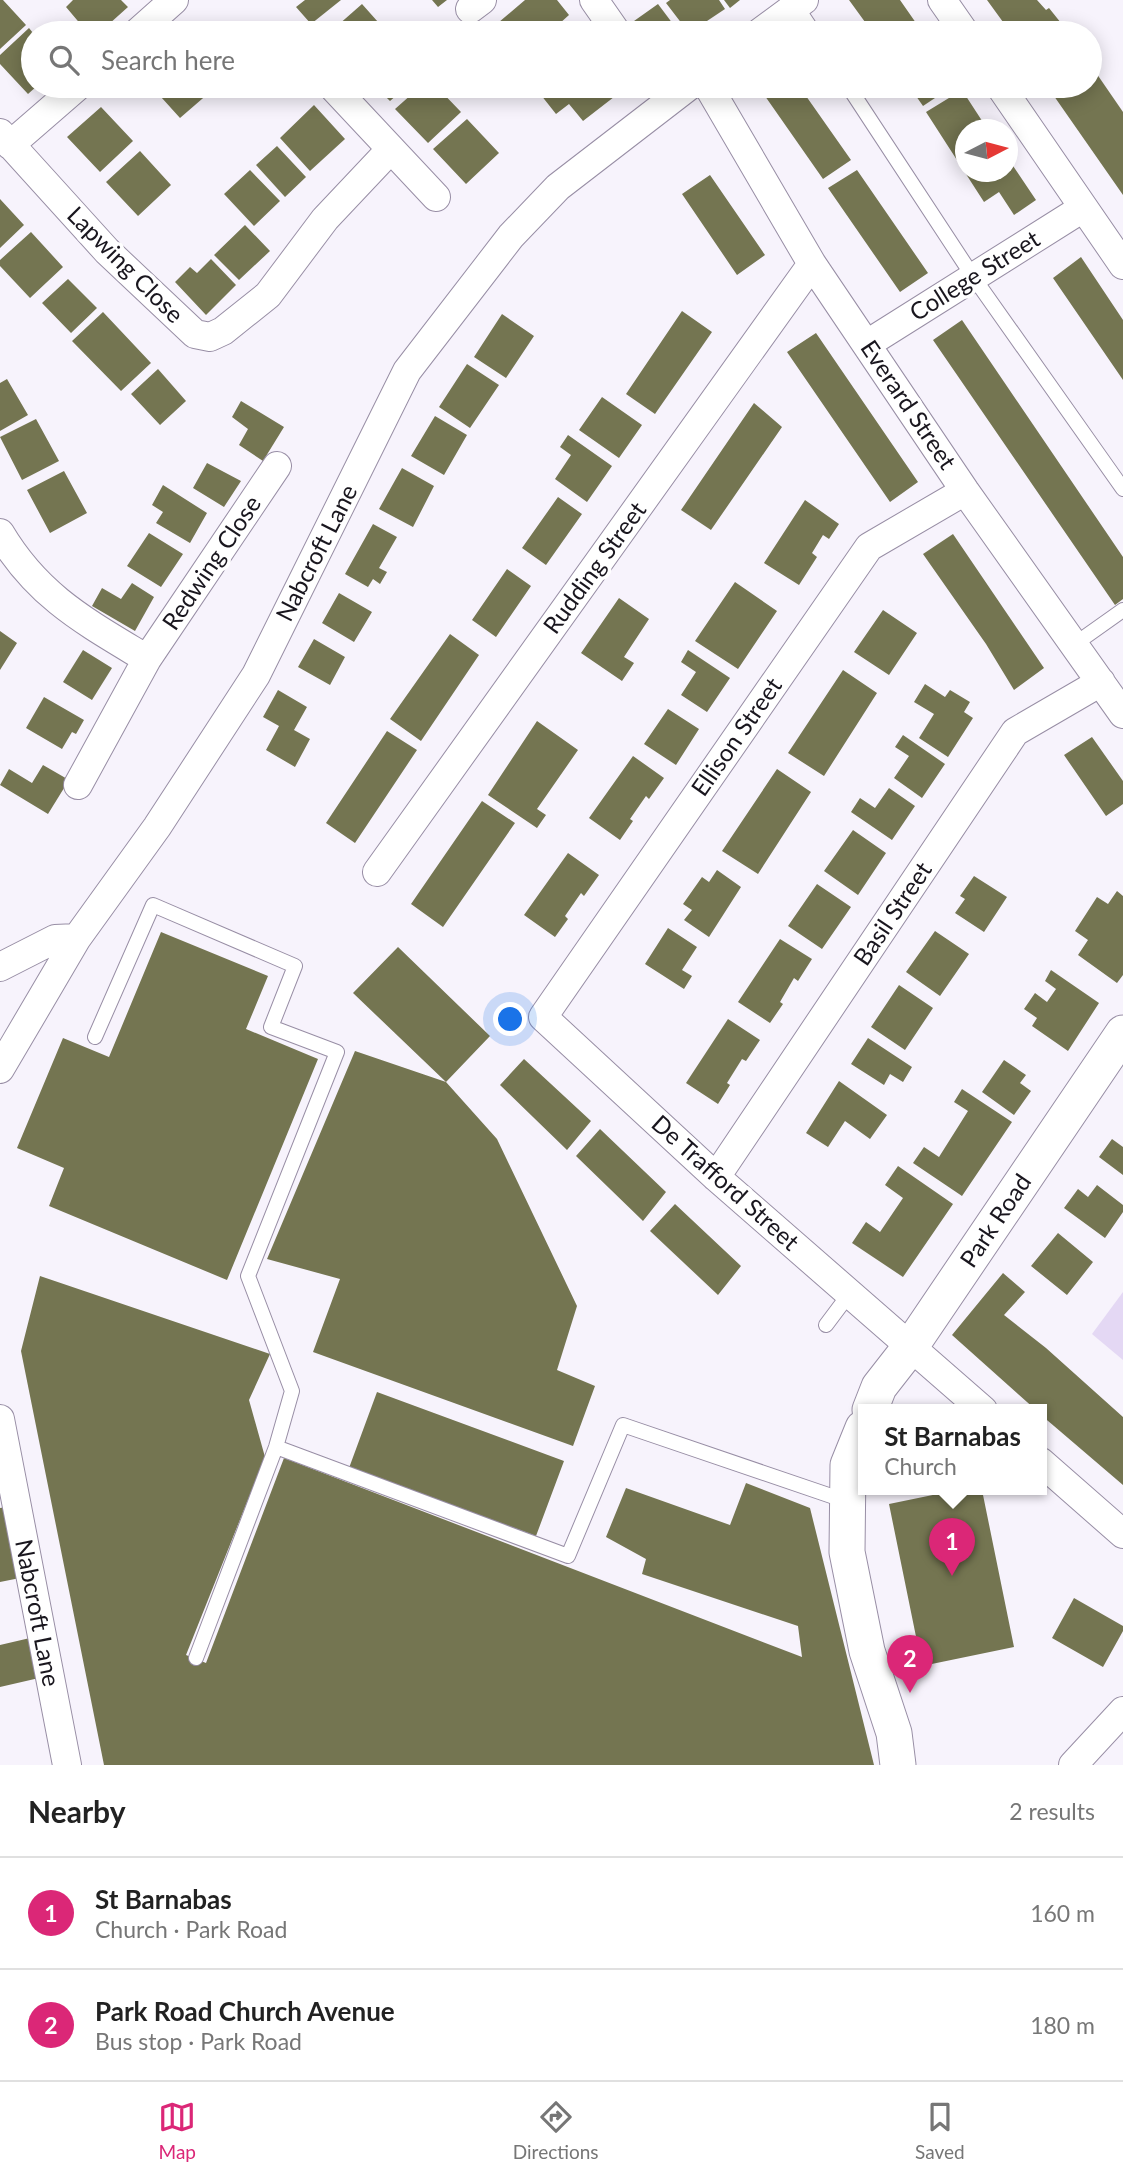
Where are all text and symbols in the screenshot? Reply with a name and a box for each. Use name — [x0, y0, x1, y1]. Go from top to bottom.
search box — [21, 21, 1102, 98]
icon: search — [45, 41, 83, 79]
text: Search here — [101, 44, 235, 76]
north arrow — [955, 119, 1018, 182]
street label: Lapwing Close — [62, 200, 190, 328]
street label: College Street — [904, 223, 1045, 326]
street label: Everard Street — [855, 334, 963, 475]
street label: Nabcroft Lane — [269, 479, 362, 625]
street label: Redwing Close — [155, 490, 266, 635]
street label: Rudding Street — [536, 495, 652, 639]
street label: Ellison Street — [684, 671, 787, 801]
street label: Basil Street — [847, 856, 937, 970]
your location — [493, 1002, 527, 1036]
street label: De Trafford Street — [646, 1108, 806, 1256]
street label: Park Road — [953, 1168, 1036, 1272]
popup — [858, 1404, 1047, 1495]
text: St Barnabas — [884, 1420, 1021, 1452]
text: Church — [884, 1452, 957, 1480]
pin: 1 — [929, 1518, 975, 1576]
street label: Nabcroft Lane — [10, 1537, 67, 1689]
pin: 2 — [887, 1635, 933, 1693]
text: Nearby — [28, 1793, 126, 1829]
text: 2 results — [1009, 1797, 1095, 1825]
text: St Barnabas — [95, 1883, 232, 1915]
text: 1 — [44, 1899, 58, 1927]
text: 160 m — [1030, 1899, 1095, 1927]
text: Church · Park Road — [95, 1915, 287, 1943]
text: Park Road Church Avenue — [95, 1995, 395, 2027]
text: 2 — [44, 2011, 58, 2039]
text: 180 m — [1030, 2011, 1095, 2039]
text: Bus stop · Park Road — [95, 2027, 302, 2055]
tab: Map — [158, 2098, 196, 2163]
tab: Directions — [513, 2098, 599, 2163]
tab: Saved — [915, 2098, 965, 2163]

